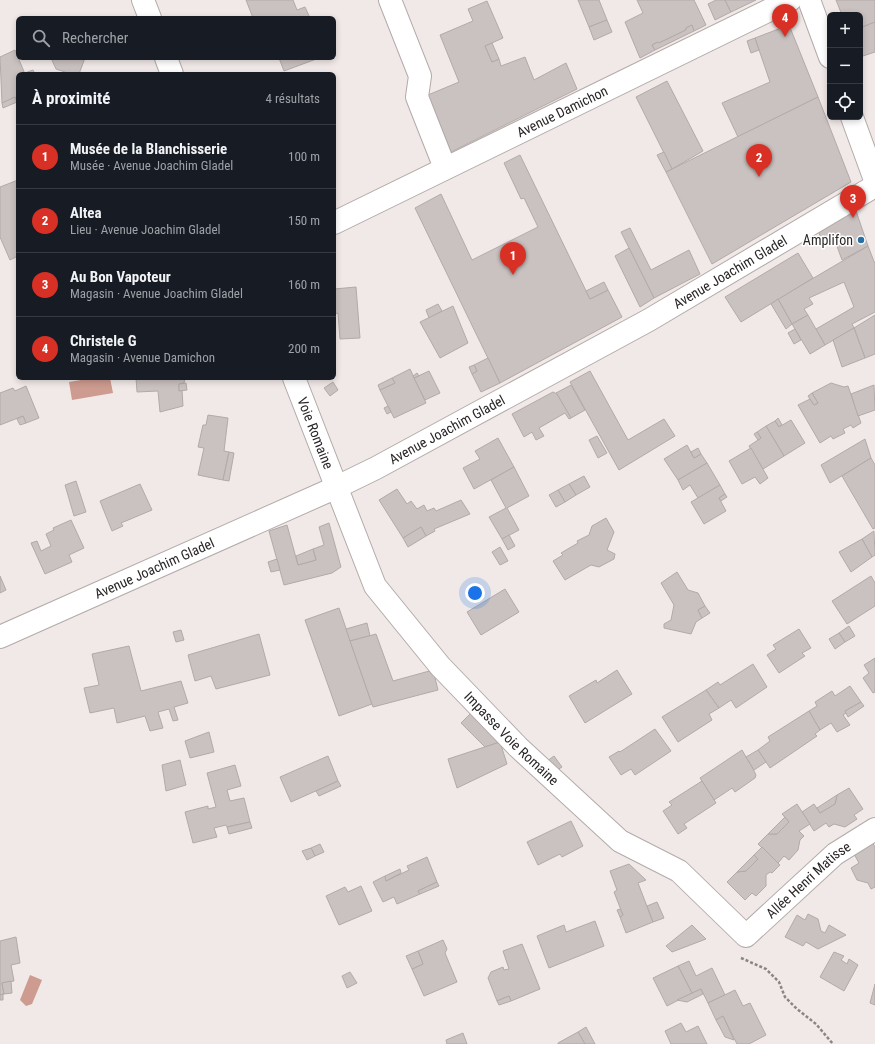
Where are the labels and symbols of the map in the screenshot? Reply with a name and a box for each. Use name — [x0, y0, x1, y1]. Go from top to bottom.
pin: 4 — [772, 4, 798, 37]
street label: Avenue Damichon — [514, 82, 610, 140]
pin: 2 — [746, 144, 772, 177]
pin: 3 — [840, 185, 866, 218]
street label: Avenue Joachim Gladel — [670, 232, 790, 312]
place label: Amplifon — [803, 232, 853, 248]
marker: Amplifon — [856, 235, 866, 245]
pin: 1 — [500, 242, 526, 275]
street label: Avenue Joachim Gladel — [386, 392, 508, 467]
street label: Voie Romaine — [294, 395, 337, 472]
street label: Avenue Joachim Gladel — [92, 535, 217, 602]
your location — [465, 583, 485, 603]
street label: Impasse Voie Romaine — [461, 688, 562, 789]
street label: Allée Henri Matisse — [763, 838, 854, 921]

